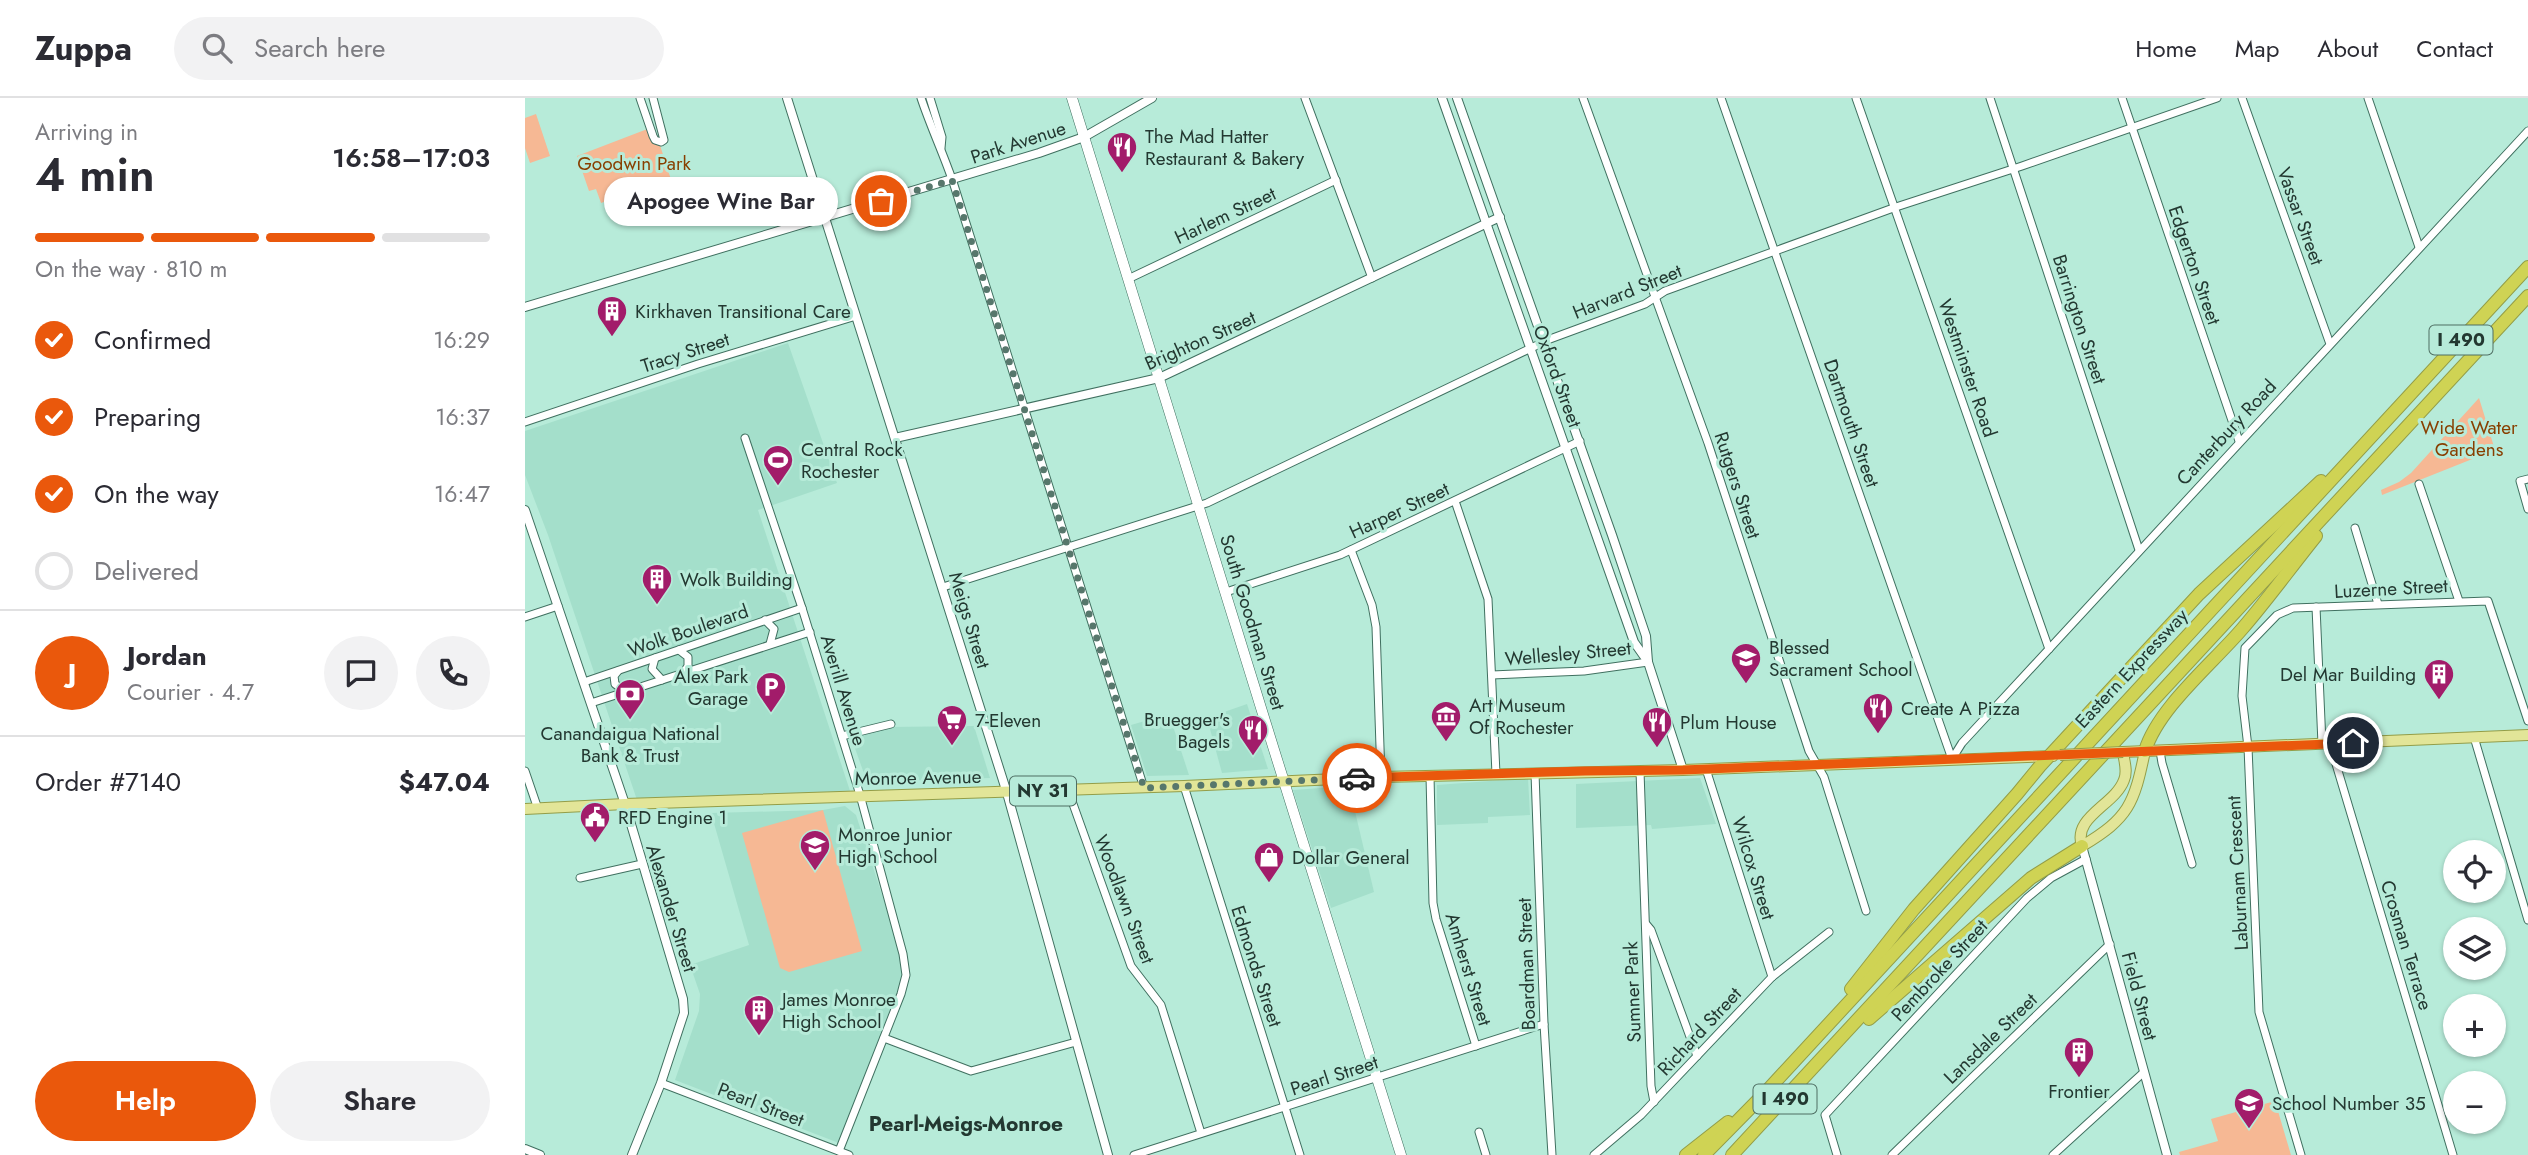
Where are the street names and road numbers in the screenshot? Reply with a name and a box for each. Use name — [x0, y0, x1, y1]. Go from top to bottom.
street label: Park Avenue — [967, 114, 1069, 171]
street label: Vassar Street — [2270, 164, 2331, 269]
street label: Harlem Street — [1170, 180, 1281, 251]
street label: Edgerton Street — [2162, 202, 2228, 329]
street label: Barrington Street — [2046, 251, 2113, 388]
street label: Harvard Street — [1568, 257, 1686, 326]
street label: Westminster Road — [1931, 296, 2004, 441]
street label: Brighton Street — [1140, 304, 1260, 377]
street label: Oxford Street — [1527, 321, 1589, 432]
street label: Tracy Street — [637, 325, 733, 379]
road number: I 490 — [2429, 326, 2493, 354]
street label: Dartmouth Street — [1817, 355, 1886, 491]
street label: Canterbury Road — [2170, 373, 2283, 491]
street label: Rutgers Street — [1708, 428, 1768, 543]
street label: Harper Street — [1345, 475, 1454, 545]
street label: South Goodman Street — [1213, 531, 1292, 714]
street label: Meigs Street — [942, 569, 997, 672]
street label: Luzerne Street — [2334, 572, 2449, 605]
street label: Wolk Boulevard — [624, 597, 752, 664]
street label: Eastern Expressway — [2069, 602, 2194, 734]
street label: Averill Avenue — [814, 631, 873, 749]
street label: Wellesley Street — [1504, 634, 1633, 672]
street label: Monroe Avenue — [854, 763, 982, 792]
road number: NY 31 — [1010, 776, 1076, 806]
street label: Laburnam Crescent — [2220, 795, 2255, 951]
street label: Wilcox Street — [1725, 813, 1782, 923]
street label: Woodlawn Street — [1088, 831, 1162, 968]
street label: Alexander Street — [639, 841, 704, 975]
street label: Crosman Terrace — [2374, 877, 2439, 1014]
street label: Boardman Street — [1511, 897, 1542, 1031]
street label: Edmonds Street — [1224, 902, 1289, 1031]
street label: Amherst Street — [1439, 909, 1499, 1029]
street label: Pembroke Street — [1885, 913, 1994, 1027]
street label: Sumner Park — [1617, 940, 1648, 1043]
street label: Field Street — [2115, 949, 2164, 1044]
street label: Richard Street — [1651, 981, 1748, 1082]
street label: Lansdale Street — [1938, 986, 2043, 1090]
street label: Pearl Street — [1287, 1048, 1382, 1102]
street label: Pearl Street — [714, 1076, 808, 1133]
road number: I 490 — [1753, 1084, 1817, 1114]

